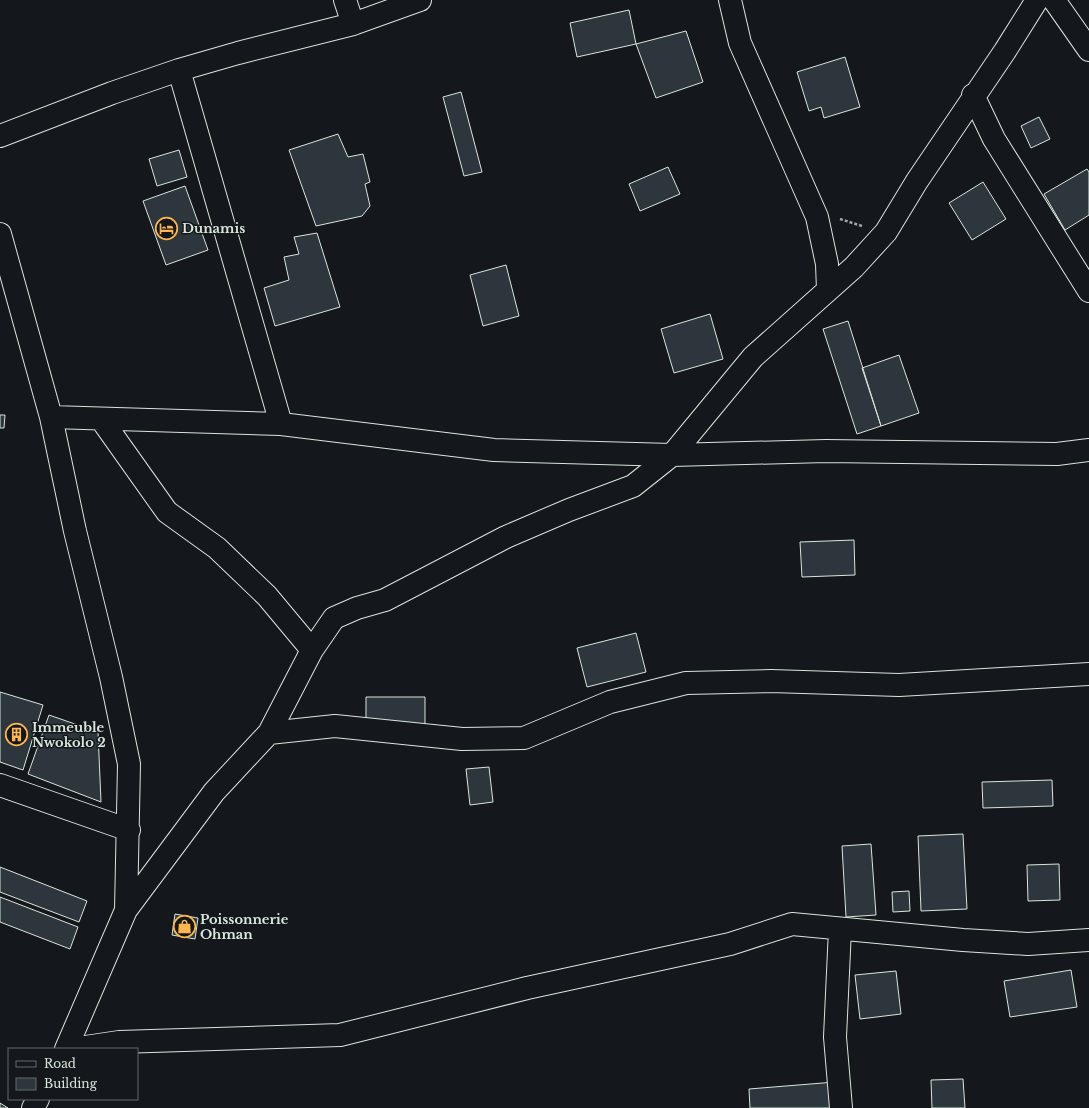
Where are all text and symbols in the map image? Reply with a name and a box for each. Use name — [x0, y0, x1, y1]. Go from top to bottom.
hotel icon: Dunamis — [153, 215, 179, 241]
place label: Dunamis — [182, 220, 245, 237]
place label: Immeuble Nwokolo 2 — [32, 719, 106, 751]
building icon: Immeuble Nwokolo 2 — [4, 721, 30, 747]
place label: Poissonnerie Ohman — [200, 911, 289, 943]
shop icon: Poissonnerie Ohman — [172, 913, 198, 939]
legend — [8, 1048, 138, 1100]
text: Road — [44, 1056, 76, 1071]
text: Building — [44, 1076, 98, 1091]

